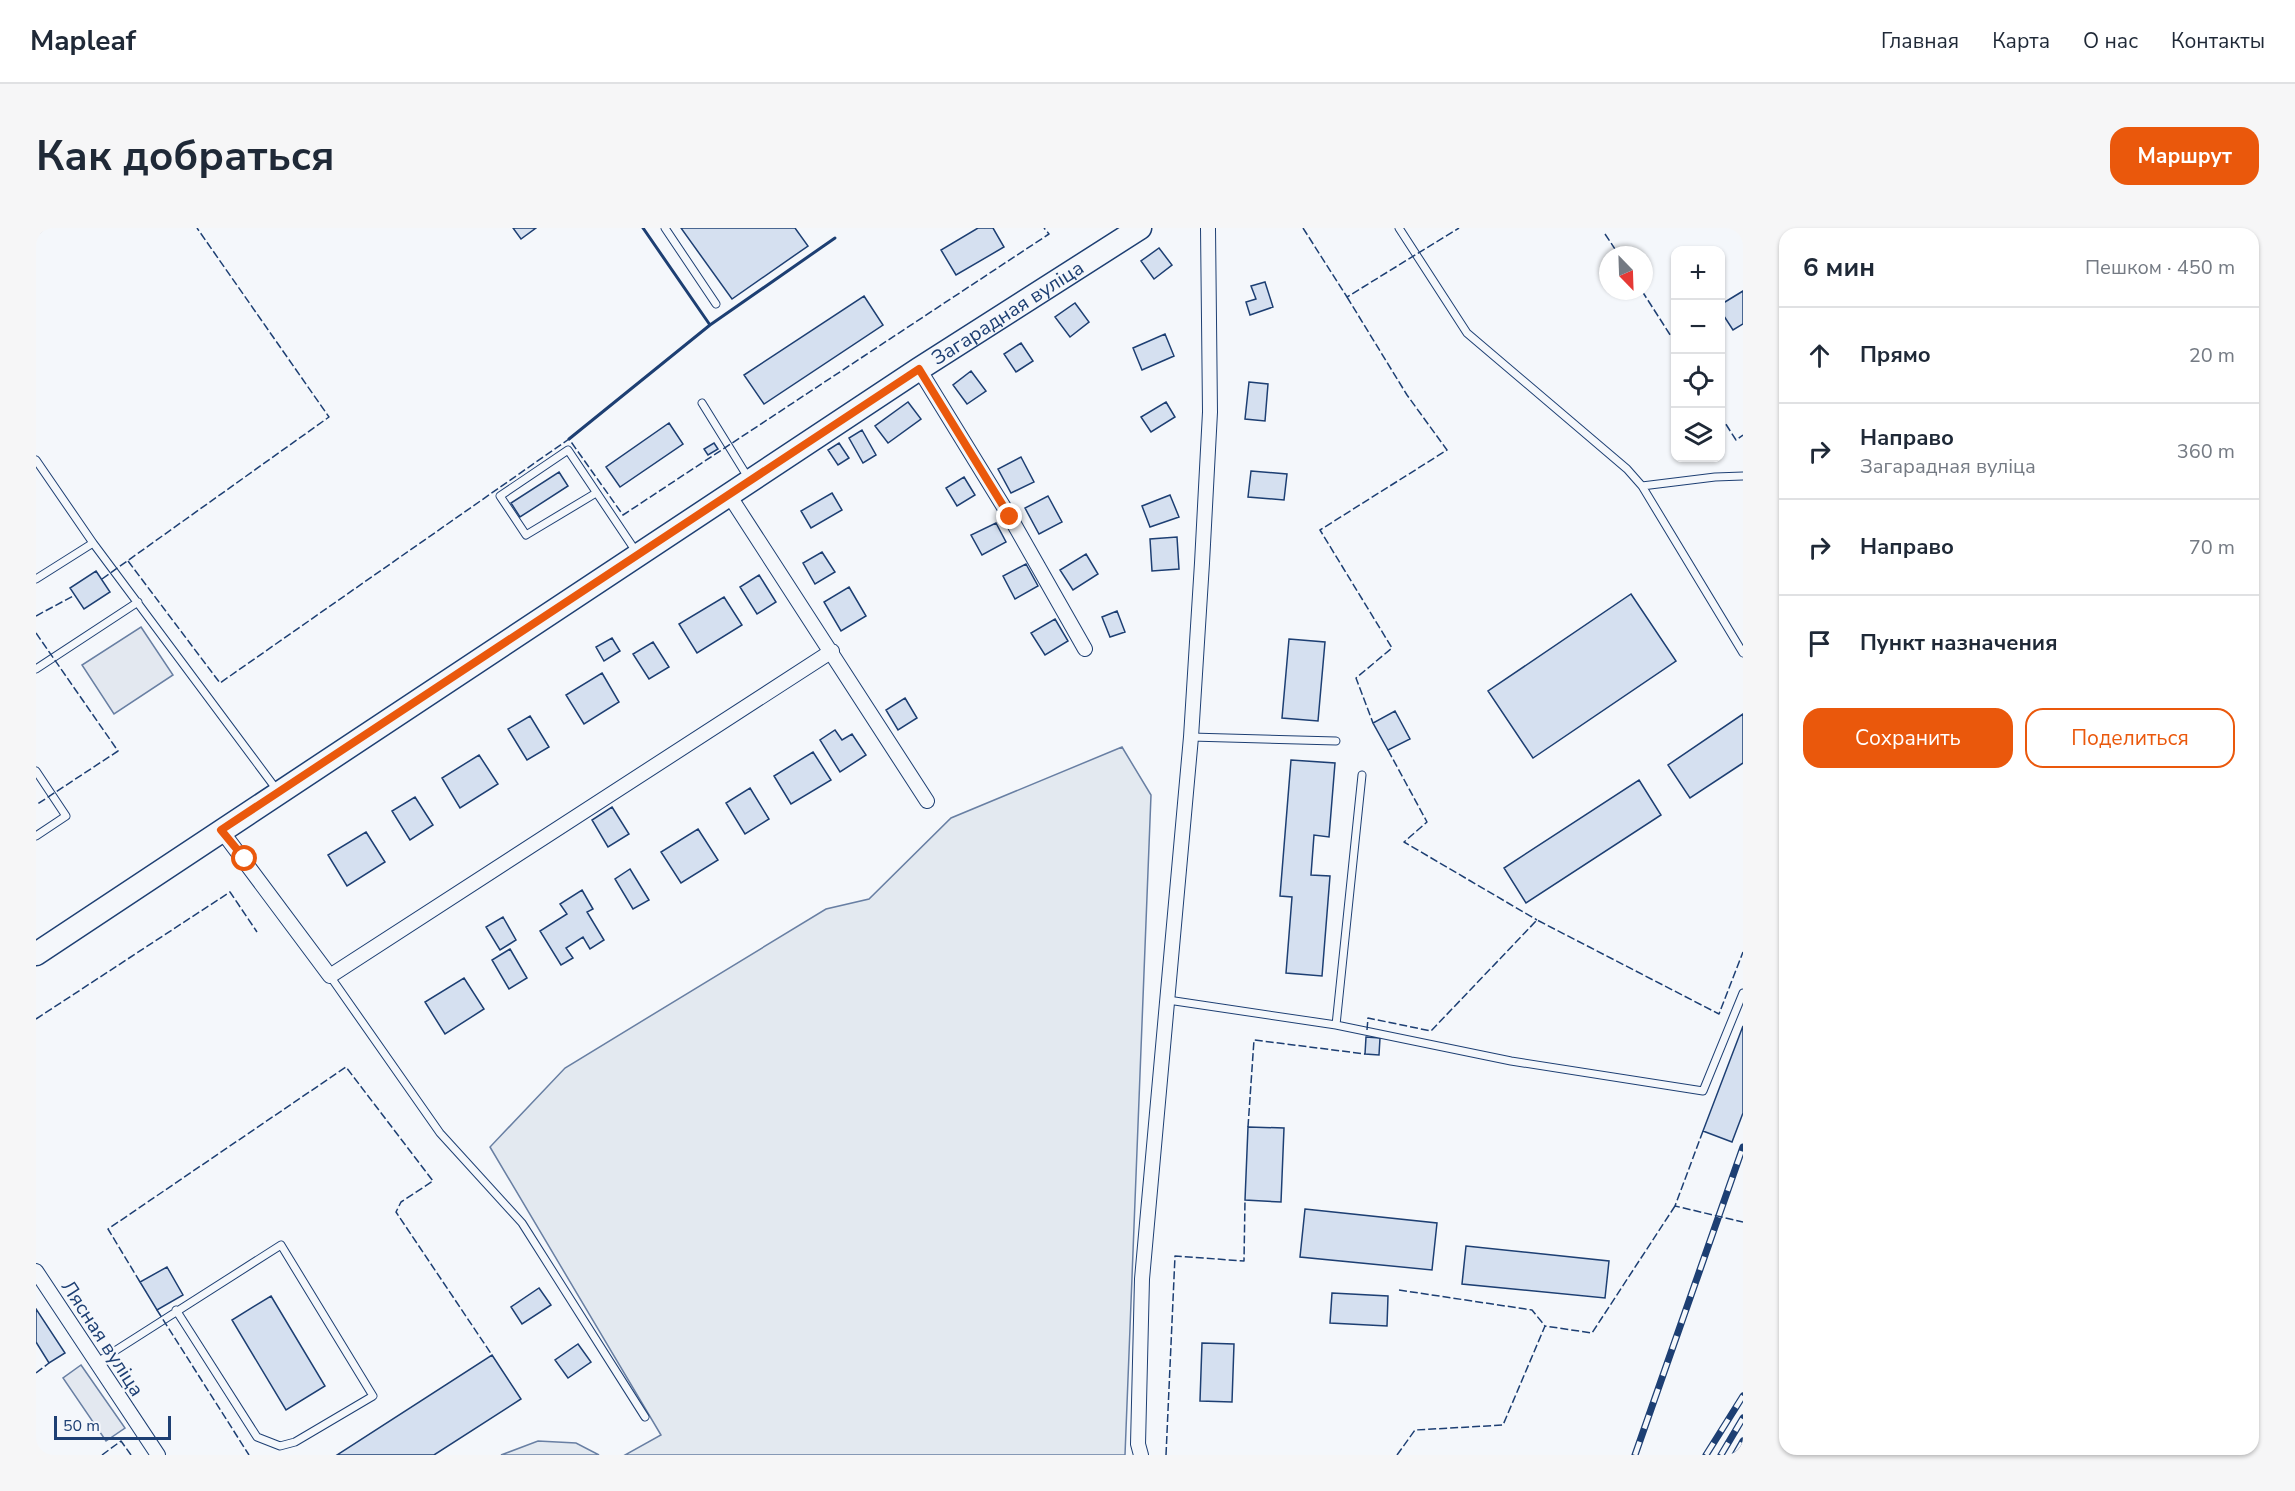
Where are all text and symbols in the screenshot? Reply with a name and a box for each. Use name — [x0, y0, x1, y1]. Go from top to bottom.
text: Mapleaf — [30, 22, 136, 60]
text: Главная — [1881, 27, 1959, 55]
text: Карта — [1992, 27, 2050, 55]
text: О нас — [2083, 27, 2138, 55]
text: Контакты — [2171, 27, 2265, 55]
button: Маршрут — [2110, 127, 2259, 185]
text: Как добраться — [36, 128, 335, 185]
north arrow — [1599, 246, 1653, 300]
map controls — [1671, 246, 1725, 462]
button: + — [1671, 246, 1725, 300]
text: 6 мин — [1803, 250, 1875, 285]
street label: Загарадная вуліца — [926, 254, 1089, 372]
text: Пешком · 450 m — [2085, 254, 2235, 281]
button: − — [1671, 300, 1725, 354]
icon: ahead — [1803, 339, 1836, 372]
text: Прямо — [1860, 340, 1931, 370]
text: 20 m — [2189, 342, 2235, 369]
button: locate — [1671, 354, 1725, 408]
button: layers — [1671, 408, 1725, 462]
text: Направо — [1860, 423, 1954, 453]
icon: right — [1803, 435, 1836, 468]
text: 360 m — [2177, 438, 2235, 465]
text: Загарадная вуліца — [1860, 453, 2036, 480]
route end — [996, 503, 1022, 529]
icon: right — [1803, 531, 1836, 564]
text: Направо — [1860, 532, 1954, 562]
text: 70 m — [2189, 534, 2235, 561]
icon: arrive — [1803, 627, 1836, 660]
text: Пункт назначения — [1860, 628, 2058, 658]
button: Сохранить — [1803, 708, 2013, 768]
button: Поделиться — [2025, 708, 2235, 768]
route start — [231, 845, 257, 871]
street label: Лясная вуліца — [55, 1275, 150, 1402]
scale bar — [54, 1413, 171, 1440]
text: 50 m — [63, 1415, 100, 1437]

